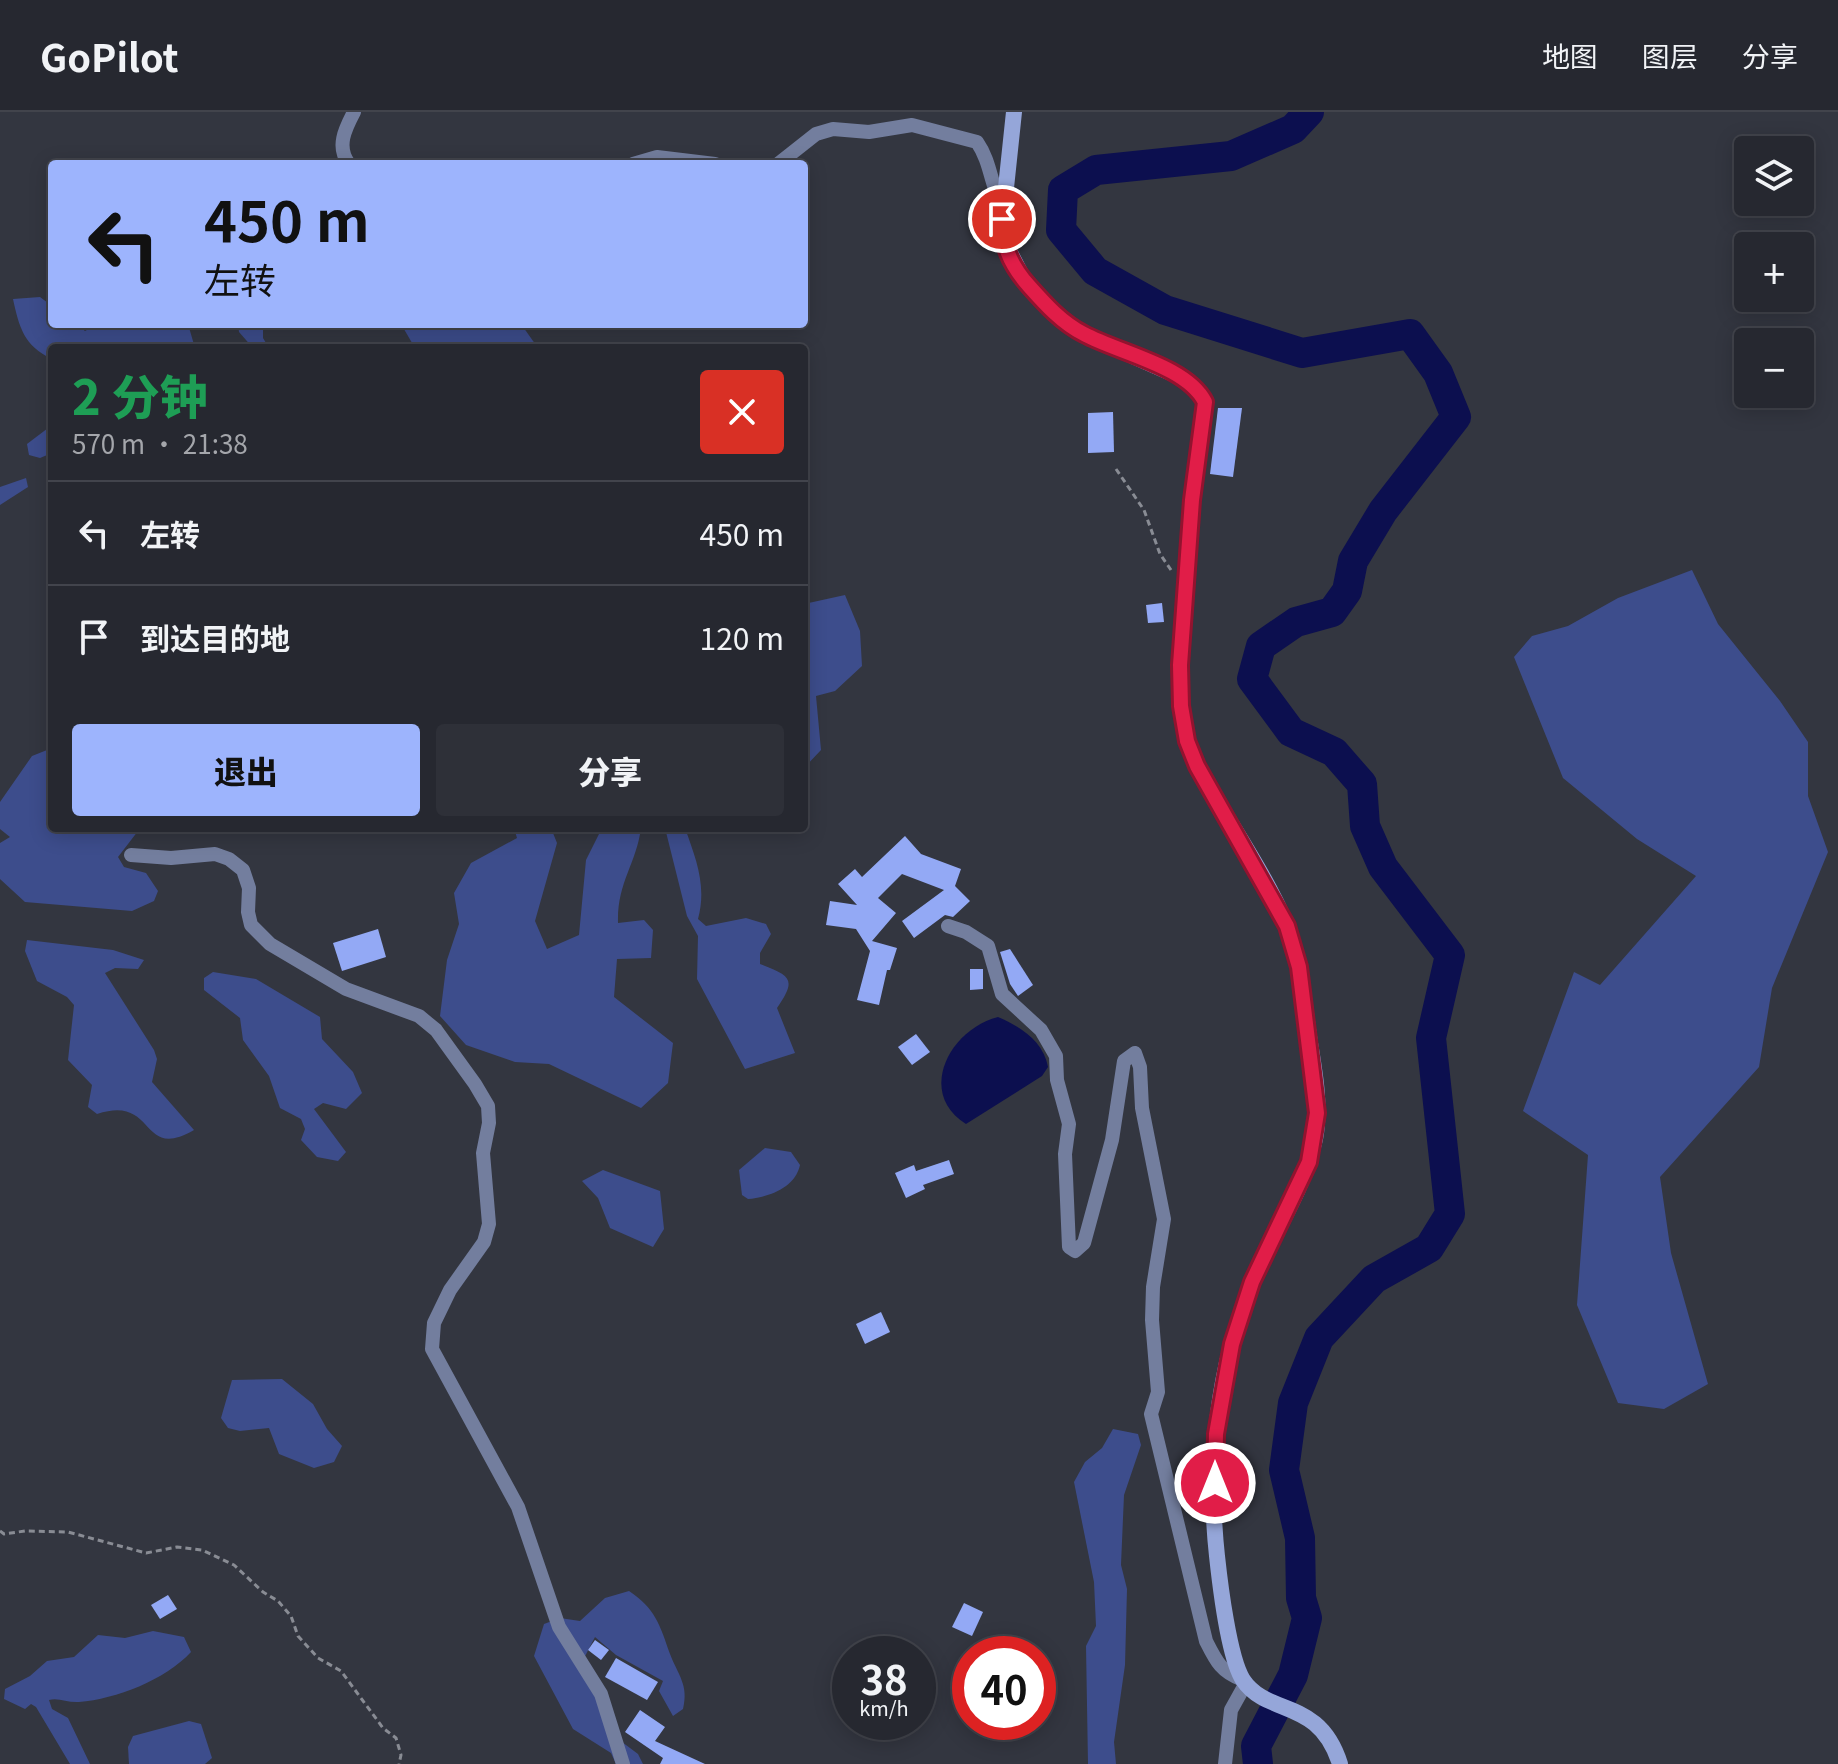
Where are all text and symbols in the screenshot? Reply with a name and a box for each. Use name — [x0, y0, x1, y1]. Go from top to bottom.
text: GoPilot — [40, 28, 178, 83]
text: 地图 — [1542, 35, 1598, 75]
text: 图层 — [1642, 35, 1698, 75]
text: 分享 — [1742, 35, 1798, 75]
map controls — [1734, 136, 1814, 408]
button: layers — [1734, 136, 1814, 216]
text: 450 m — [204, 177, 370, 258]
pin — [968, 185, 1036, 253]
icon: left — [72, 192, 176, 296]
icon: arrive — [980, 197, 1024, 241]
button: + — [1734, 232, 1814, 312]
text: 左转 — [204, 252, 276, 304]
button: − — [1734, 328, 1814, 408]
text: 2 分钟 — [72, 359, 208, 429]
button: close — [700, 370, 784, 454]
text: 570 m · 21:38 — [72, 424, 248, 461]
icon: left — [72, 511, 116, 555]
text: 左转 — [140, 511, 200, 555]
text: 450 m — [700, 511, 784, 555]
icon: arrive — [72, 615, 116, 659]
text: 到达目的地 — [140, 615, 290, 659]
text: 120 m — [700, 615, 784, 659]
button: 退出 — [72, 724, 420, 816]
button: 分享 — [436, 724, 784, 816]
position arrow — [1173, 1441, 1257, 1525]
speed limit sign: 40 — [952, 1636, 1056, 1740]
text: 38 — [860, 1649, 908, 1707]
text: km/h — [859, 1693, 909, 1722]

